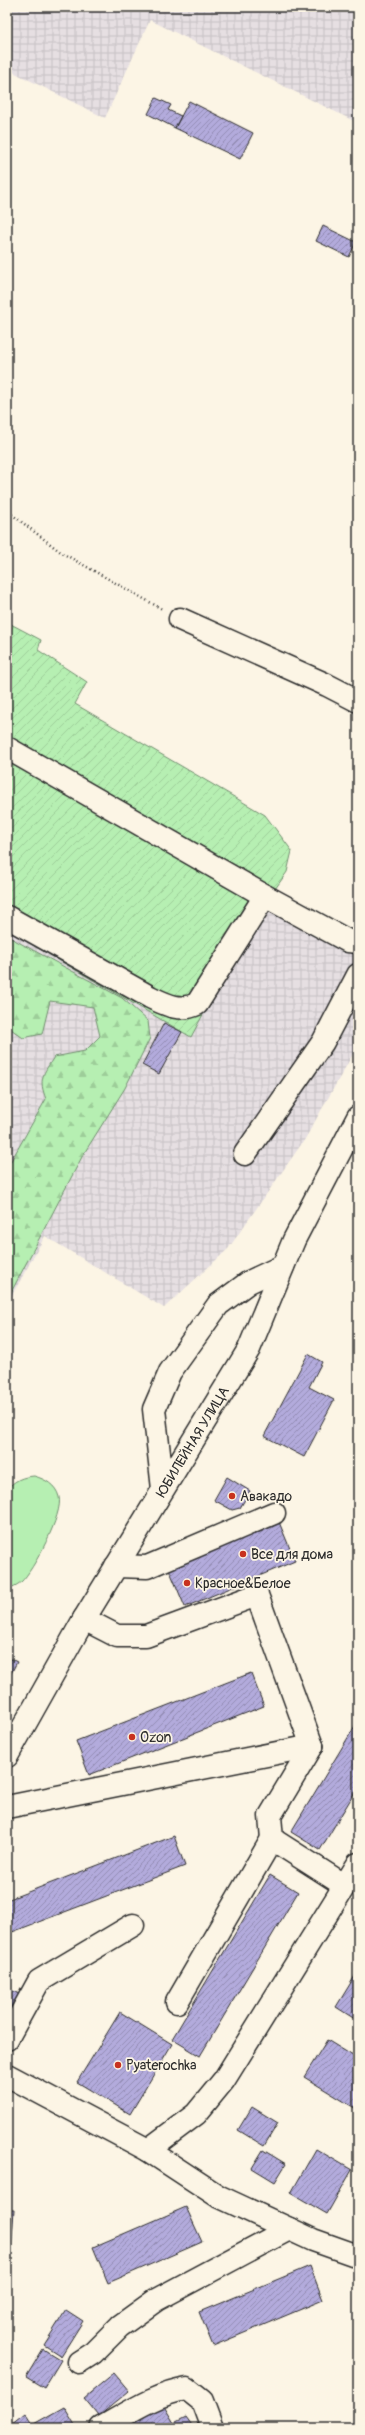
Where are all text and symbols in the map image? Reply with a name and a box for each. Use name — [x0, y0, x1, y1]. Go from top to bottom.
street label: ЮБИЛЕЙНАЯ УЛИЦА — [152, 1383, 233, 1500]
place label: Авакадо — [240, 1488, 293, 1505]
marker: Авакадо — [227, 1491, 237, 1501]
place label: Все для дома — [251, 1546, 333, 1563]
marker: Все для дома — [238, 1549, 248, 1559]
place label: Красное&Белое — [195, 1575, 291, 1592]
marker: Красное&Белое — [182, 1578, 192, 1588]
place label: Ozon — [140, 1729, 172, 1746]
marker: Ozon — [127, 1732, 137, 1742]
place label: Pyaterochka — [126, 2057, 197, 2074]
marker: Pyaterochka — [113, 2060, 123, 2070]

